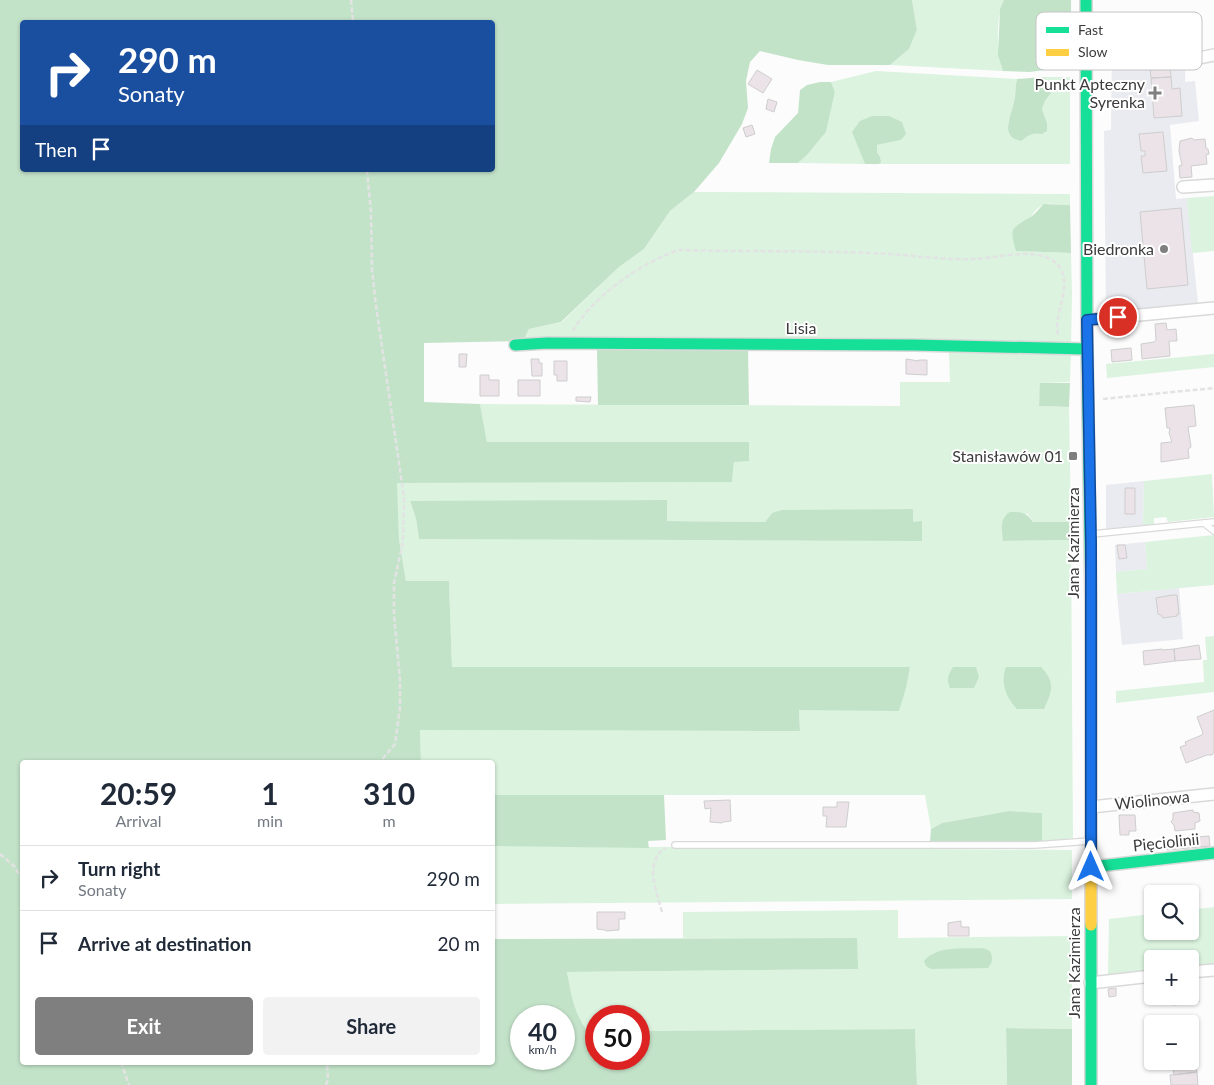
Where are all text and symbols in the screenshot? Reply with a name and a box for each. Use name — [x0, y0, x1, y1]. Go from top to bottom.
legend — [1036, 12, 1202, 70]
text: Fast — [1078, 21, 1103, 38]
text: 290 m — [118, 38, 217, 80]
icon: right — [35, 40, 100, 105]
text: Slow — [1078, 43, 1108, 60]
place label: Punkt Apteczny Syrenka — [1035, 74, 1146, 111]
text: Sonaty — [118, 80, 185, 107]
marker: Punkt Apteczny Syrenka — [1149, 87, 1161, 99]
icon: arrive — [87, 135, 115, 163]
text: Then — [35, 138, 77, 161]
place label: Biedronka — [1083, 239, 1154, 258]
marker: Biedronka — [1158, 243, 1170, 255]
pin — [1097, 296, 1139, 338]
icon: arrive — [1104, 303, 1132, 331]
street label: Lisia — [786, 318, 816, 337]
place label: Stanisławów 01 — [952, 446, 1063, 465]
marker: Stanisławów 01 — [1067, 450, 1079, 462]
street label: Jana Kazimierza — [1063, 487, 1082, 599]
text: 20:59 — [100, 775, 177, 811]
text: 1 — [261, 775, 279, 811]
text: 310 — [363, 775, 415, 811]
street label: Wiolinowa — [1113, 786, 1190, 813]
text: Arrival — [115, 811, 162, 830]
text: min — [257, 811, 283, 830]
text: m — [382, 811, 396, 830]
street label: Pięciolinii — [1132, 829, 1200, 854]
position arrow — [1064, 840, 1116, 892]
text: Turn right — [78, 857, 160, 880]
icon: right — [35, 864, 63, 892]
text: 290 m — [426, 867, 480, 890]
text: Sonaty — [78, 880, 126, 899]
map controls — [1144, 885, 1199, 1070]
button: search — [1144, 885, 1199, 940]
street label: Jana Kazimierza — [1064, 907, 1083, 1019]
icon: arrive — [35, 929, 63, 957]
text: Arrive at destination — [78, 932, 251, 955]
text: 20 m — [437, 932, 480, 955]
button: + — [1144, 950, 1199, 1005]
button: Exit — [35, 997, 253, 1055]
button: Share — [263, 997, 480, 1055]
speed limit sign: 50 — [585, 1005, 650, 1070]
button: − — [1144, 1015, 1199, 1070]
text: 40 — [528, 1016, 557, 1046]
text: km/h — [528, 1042, 557, 1057]

